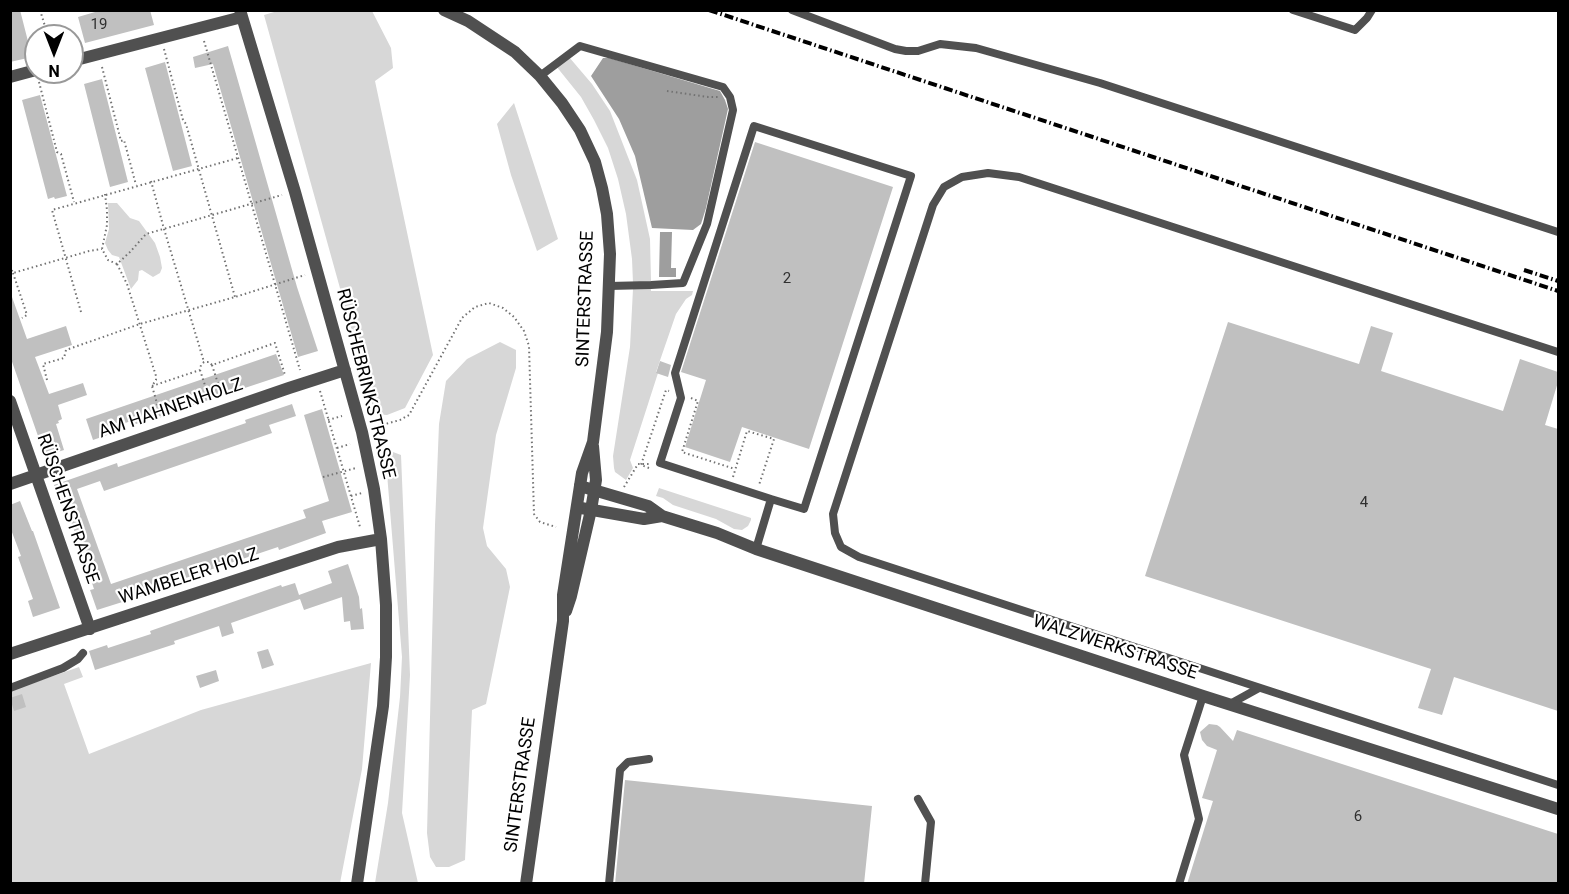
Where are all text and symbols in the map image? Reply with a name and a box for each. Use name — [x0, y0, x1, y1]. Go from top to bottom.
house number: 19 — [91, 16, 107, 34]
north arrow — [24, 24, 84, 84]
text: N — [48, 61, 60, 80]
street label: SINTERSTRASSE — [573, 231, 599, 367]
house number: 2 — [783, 270, 791, 288]
street label: RÜSCHEBRINKSTRASSE — [331, 287, 399, 481]
street label: AM HAHNENHOLZ — [96, 374, 246, 444]
street label: RÜSCHENSTRASSE — [31, 431, 103, 587]
house number: 4 — [1360, 494, 1368, 512]
street label: WAMBELER HOLZ — [116, 544, 262, 610]
street label: WALZWERKSTRASSE — [1030, 611, 1200, 685]
street label: SINTERSTRASSE — [501, 716, 541, 854]
house number: 6 — [1354, 808, 1362, 826]

